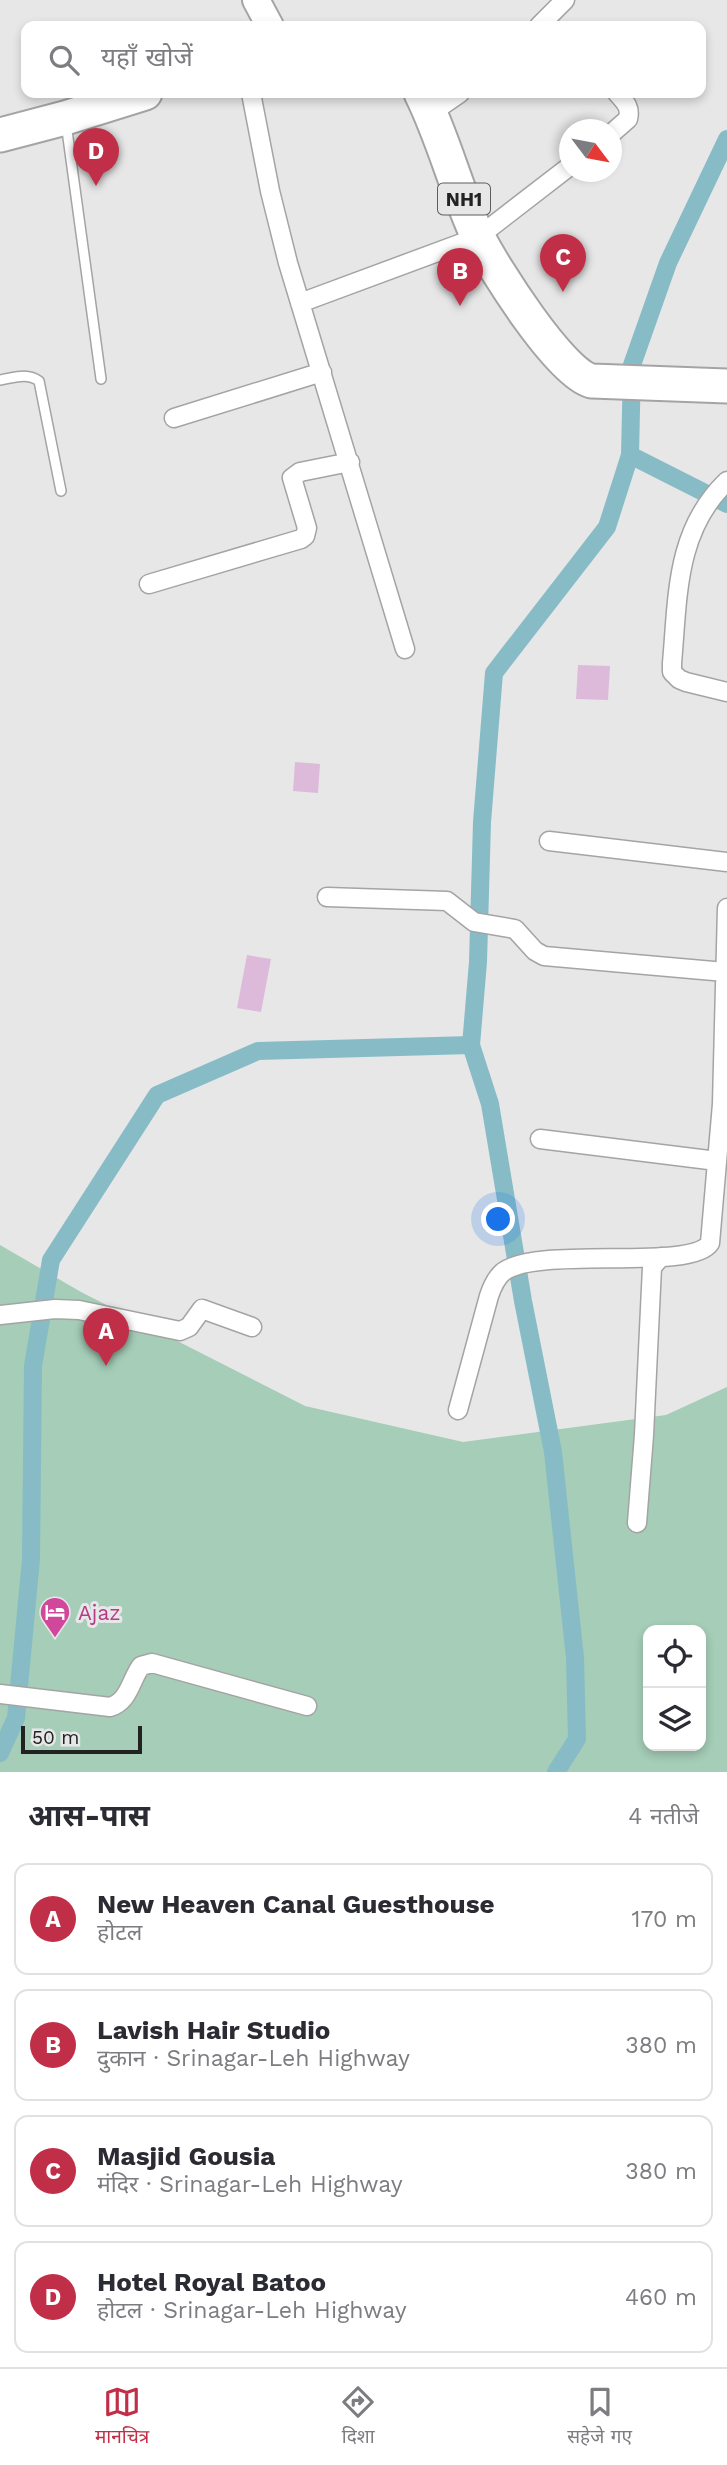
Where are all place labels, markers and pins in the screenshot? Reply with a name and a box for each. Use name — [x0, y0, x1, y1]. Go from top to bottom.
pin: D — [73, 128, 119, 186]
pin: C — [540, 234, 586, 292]
pin: B — [437, 248, 483, 306]
pin: A — [83, 1308, 129, 1366]
hotel icon: Ajaz — [38, 1595, 72, 1639]
place label: Ajaz — [78, 1600, 121, 1625]

